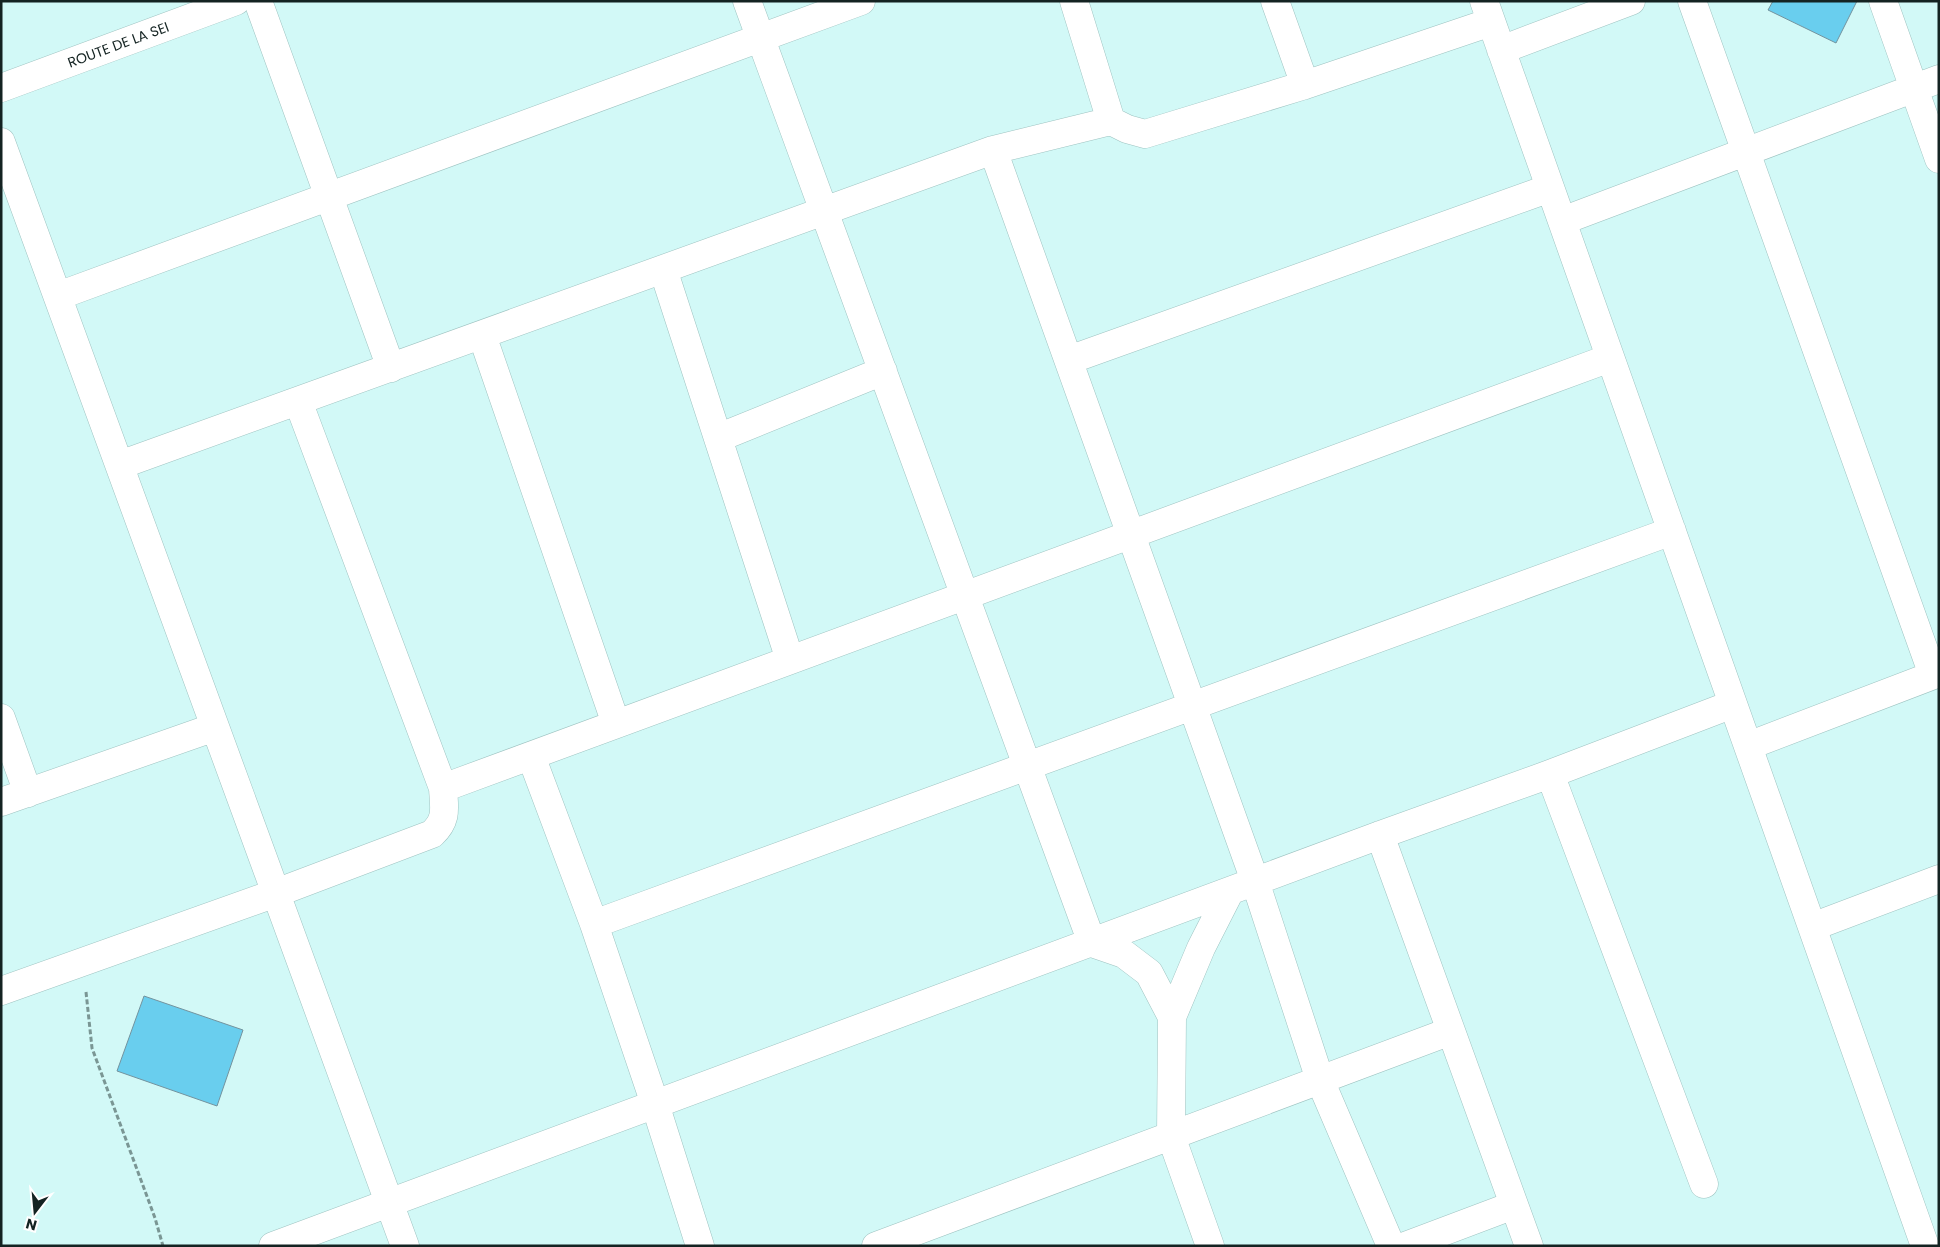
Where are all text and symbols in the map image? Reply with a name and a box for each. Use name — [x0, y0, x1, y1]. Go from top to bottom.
street label: ROUTE DE LA SEI — [65, 17, 172, 72]
north arrow — [10, 1187, 60, 1237]
text: N — [24, 1213, 39, 1236]

